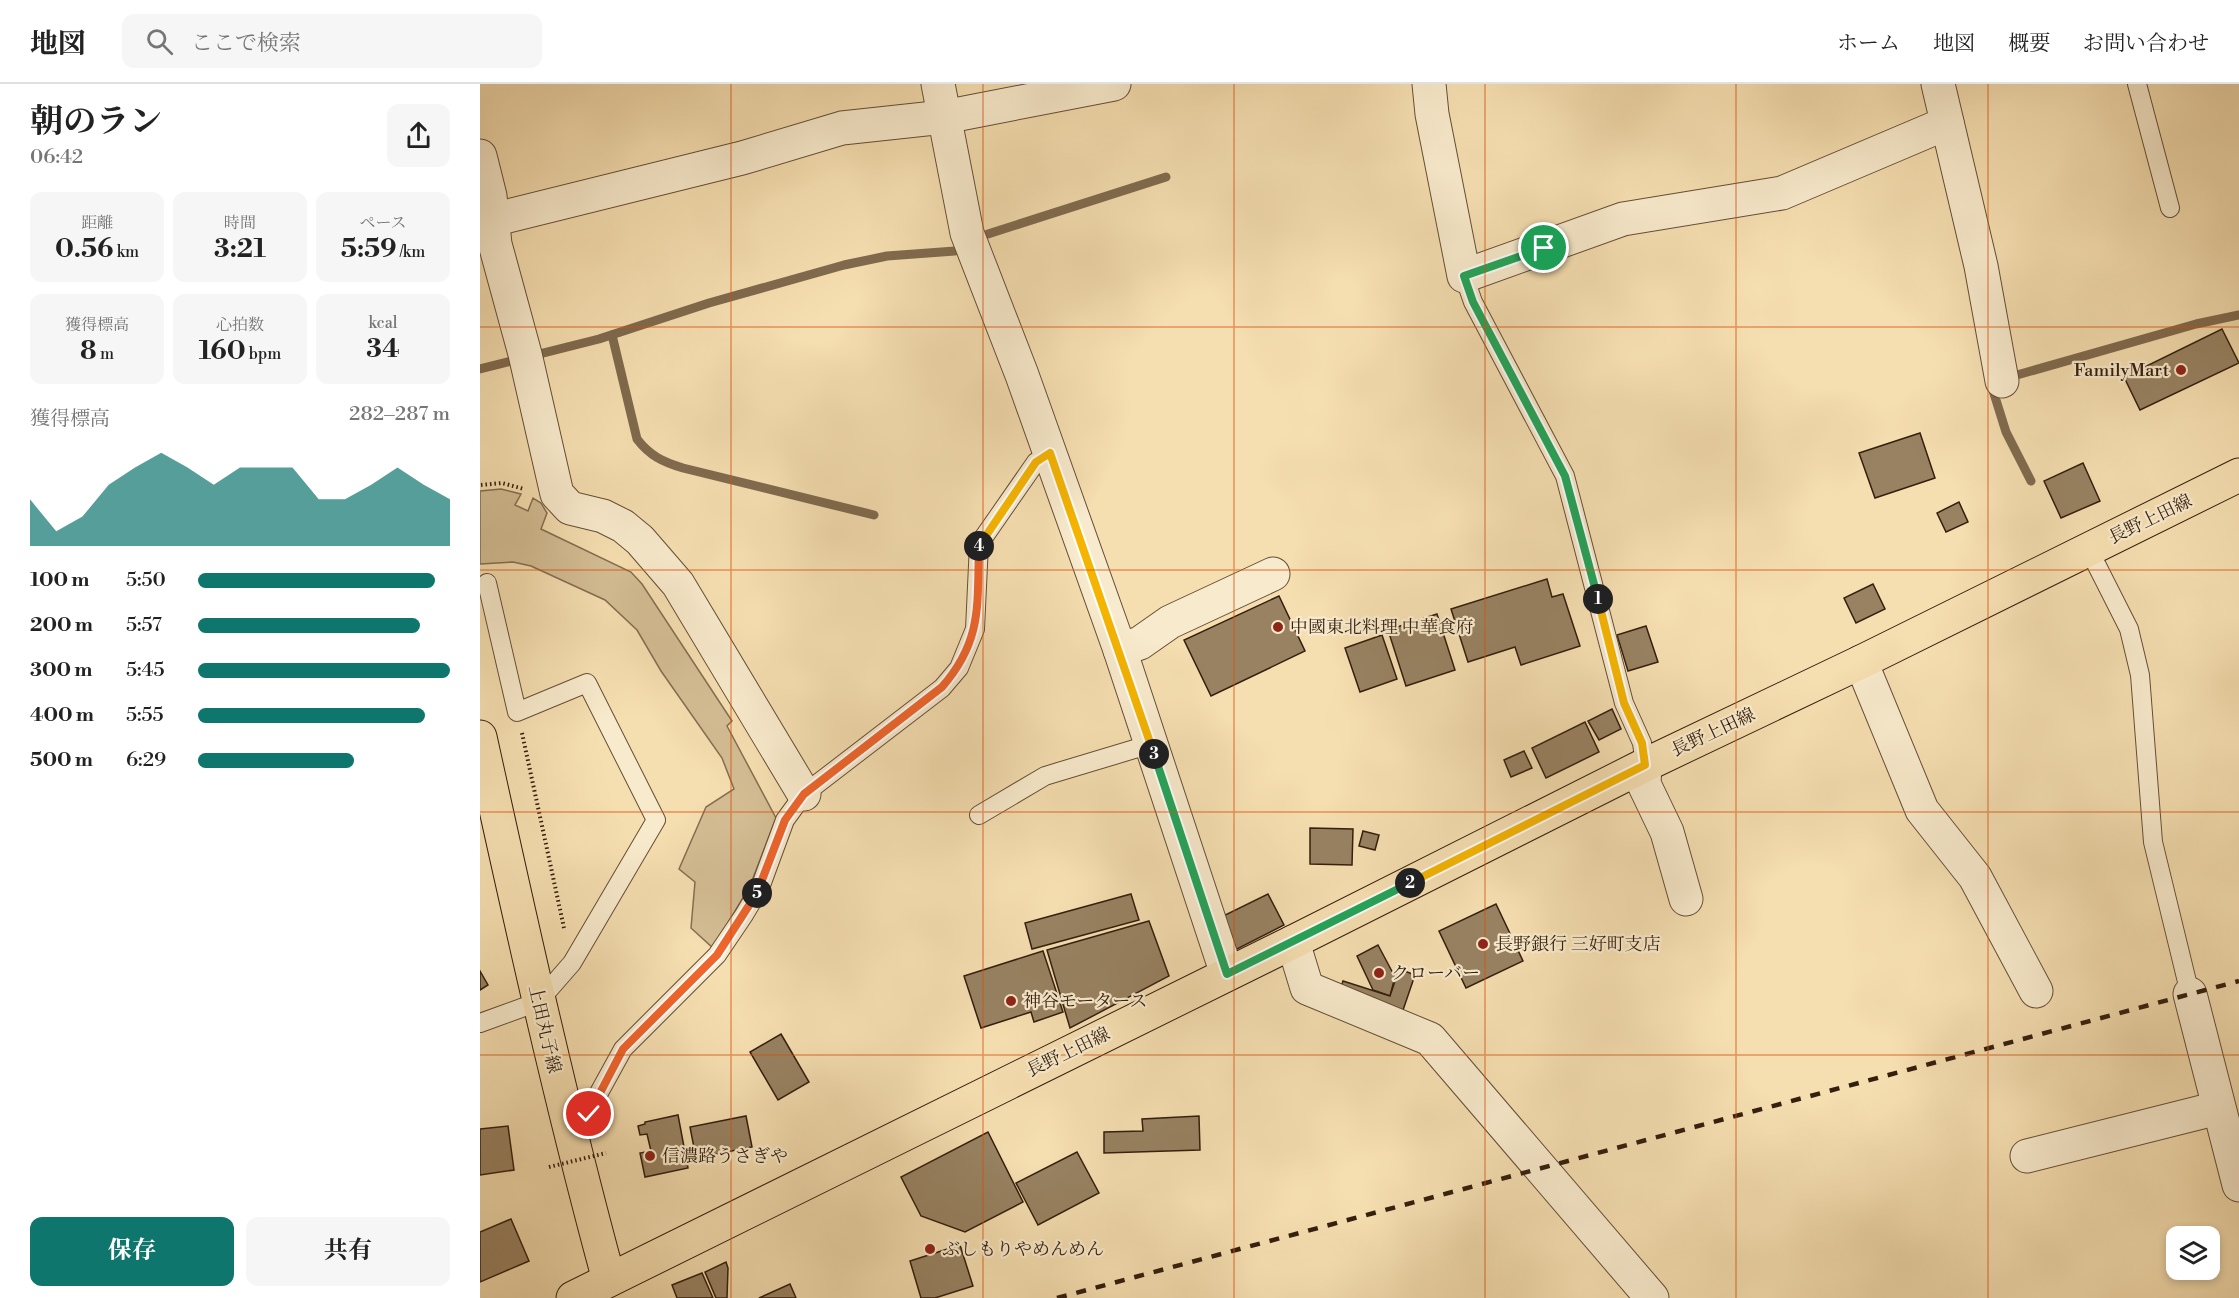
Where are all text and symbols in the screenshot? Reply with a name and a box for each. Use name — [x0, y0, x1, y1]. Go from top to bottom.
search box — [122, 14, 542, 68]
icon: search — [143, 25, 176, 58]
text: 地図 — [30, 27, 86, 62]
text: ここで検索 — [191, 30, 301, 57]
text: ホーム — [1837, 31, 1900, 57]
text: 地図 — [1933, 31, 1975, 57]
text: 概要 — [2008, 31, 2050, 57]
text: お問い合わせ — [2083, 31, 2209, 57]
text: 朝のラン — [30, 102, 162, 143]
button: share — [387, 104, 450, 167]
text: 06:42 — [30, 145, 83, 170]
text: 距離 — [81, 213, 113, 233]
text: 時間 — [224, 213, 256, 233]
text: ペース — [359, 213, 407, 233]
pin — [1518, 222, 1569, 273]
icon: arrive — [1527, 231, 1560, 264]
text: 0.56 — [55, 233, 113, 265]
text: 3:21 — [214, 233, 266, 265]
text: 5:59 — [341, 233, 397, 265]
text: km — [113, 242, 139, 262]
text: /km — [397, 242, 425, 262]
text: kcal — [368, 313, 398, 333]
text: 獲得標高 — [65, 315, 129, 335]
text: 心拍数 — [216, 315, 264, 335]
text: 34 — [366, 333, 400, 365]
text: 8 — [80, 335, 97, 367]
text: 160 — [199, 335, 246, 367]
text: m — [97, 344, 114, 364]
text: bpm — [246, 344, 281, 364]
place label: FamilyMart — [2074, 359, 2170, 382]
marker: FamilyMart — [2174, 363, 2188, 377]
text: 282–287 m — [349, 402, 450, 427]
text: 獲得標高 — [30, 407, 110, 432]
street label: 長野上田線 — [2105, 489, 2196, 550]
pin: 4 — [964, 531, 994, 561]
text: 4 — [974, 536, 984, 556]
text: 100 m — [30, 568, 89, 593]
text: 5:50 — [126, 568, 166, 593]
pin: 1 — [1583, 584, 1613, 614]
text: 1 — [1594, 589, 1602, 609]
text: 200 m — [30, 613, 93, 638]
text: 5:57 — [126, 613, 162, 638]
place label: 中國東北料理 中華食府 — [1290, 616, 1474, 639]
marker: 中國東北料理 中華食府 — [1271, 620, 1285, 634]
text: 300 m — [30, 658, 93, 683]
text: 5:45 — [126, 658, 164, 683]
text: 400 m — [30, 703, 94, 728]
text: 5:55 — [126, 703, 164, 728]
street label: 長野上田線 — [1668, 703, 1759, 762]
pin: 3 — [1139, 739, 1169, 769]
text: 3 — [1149, 744, 1159, 764]
text: 500 m — [30, 748, 93, 773]
text: 6:29 — [126, 748, 166, 773]
pin: 2 — [1395, 868, 1425, 898]
text: 2 — [1405, 873, 1415, 893]
pin: 5 — [742, 878, 772, 908]
text: 5 — [752, 883, 762, 903]
place label: 長野銀行 三好町支店 — [1495, 933, 1661, 956]
marker: 長野銀行 三好町支店 — [1476, 937, 1490, 951]
place label: クローバー — [1391, 962, 1480, 985]
marker: クローバー — [1372, 966, 1386, 980]
street label: 上田丸子線 — [523, 983, 566, 1076]
place label: 神谷モータース — [1023, 990, 1147, 1013]
marker: 神谷モータース — [1004, 994, 1018, 1008]
street label: 長野上田線 — [1023, 1022, 1114, 1083]
pin — [563, 1088, 614, 1139]
icon: check — [572, 1097, 605, 1130]
place label: 信濃路うさぎや — [662, 1145, 788, 1168]
marker: 信濃路うさぎや — [643, 1149, 657, 1163]
button: 保存 — [30, 1217, 234, 1286]
button: 共有 — [246, 1217, 450, 1286]
map controls — [2166, 1226, 2220, 1280]
button: layers — [2166, 1226, 2220, 1280]
place label: ぶしもりやめんめん — [942, 1238, 1104, 1261]
marker: ぶしもりやめんめん — [923, 1242, 937, 1256]

